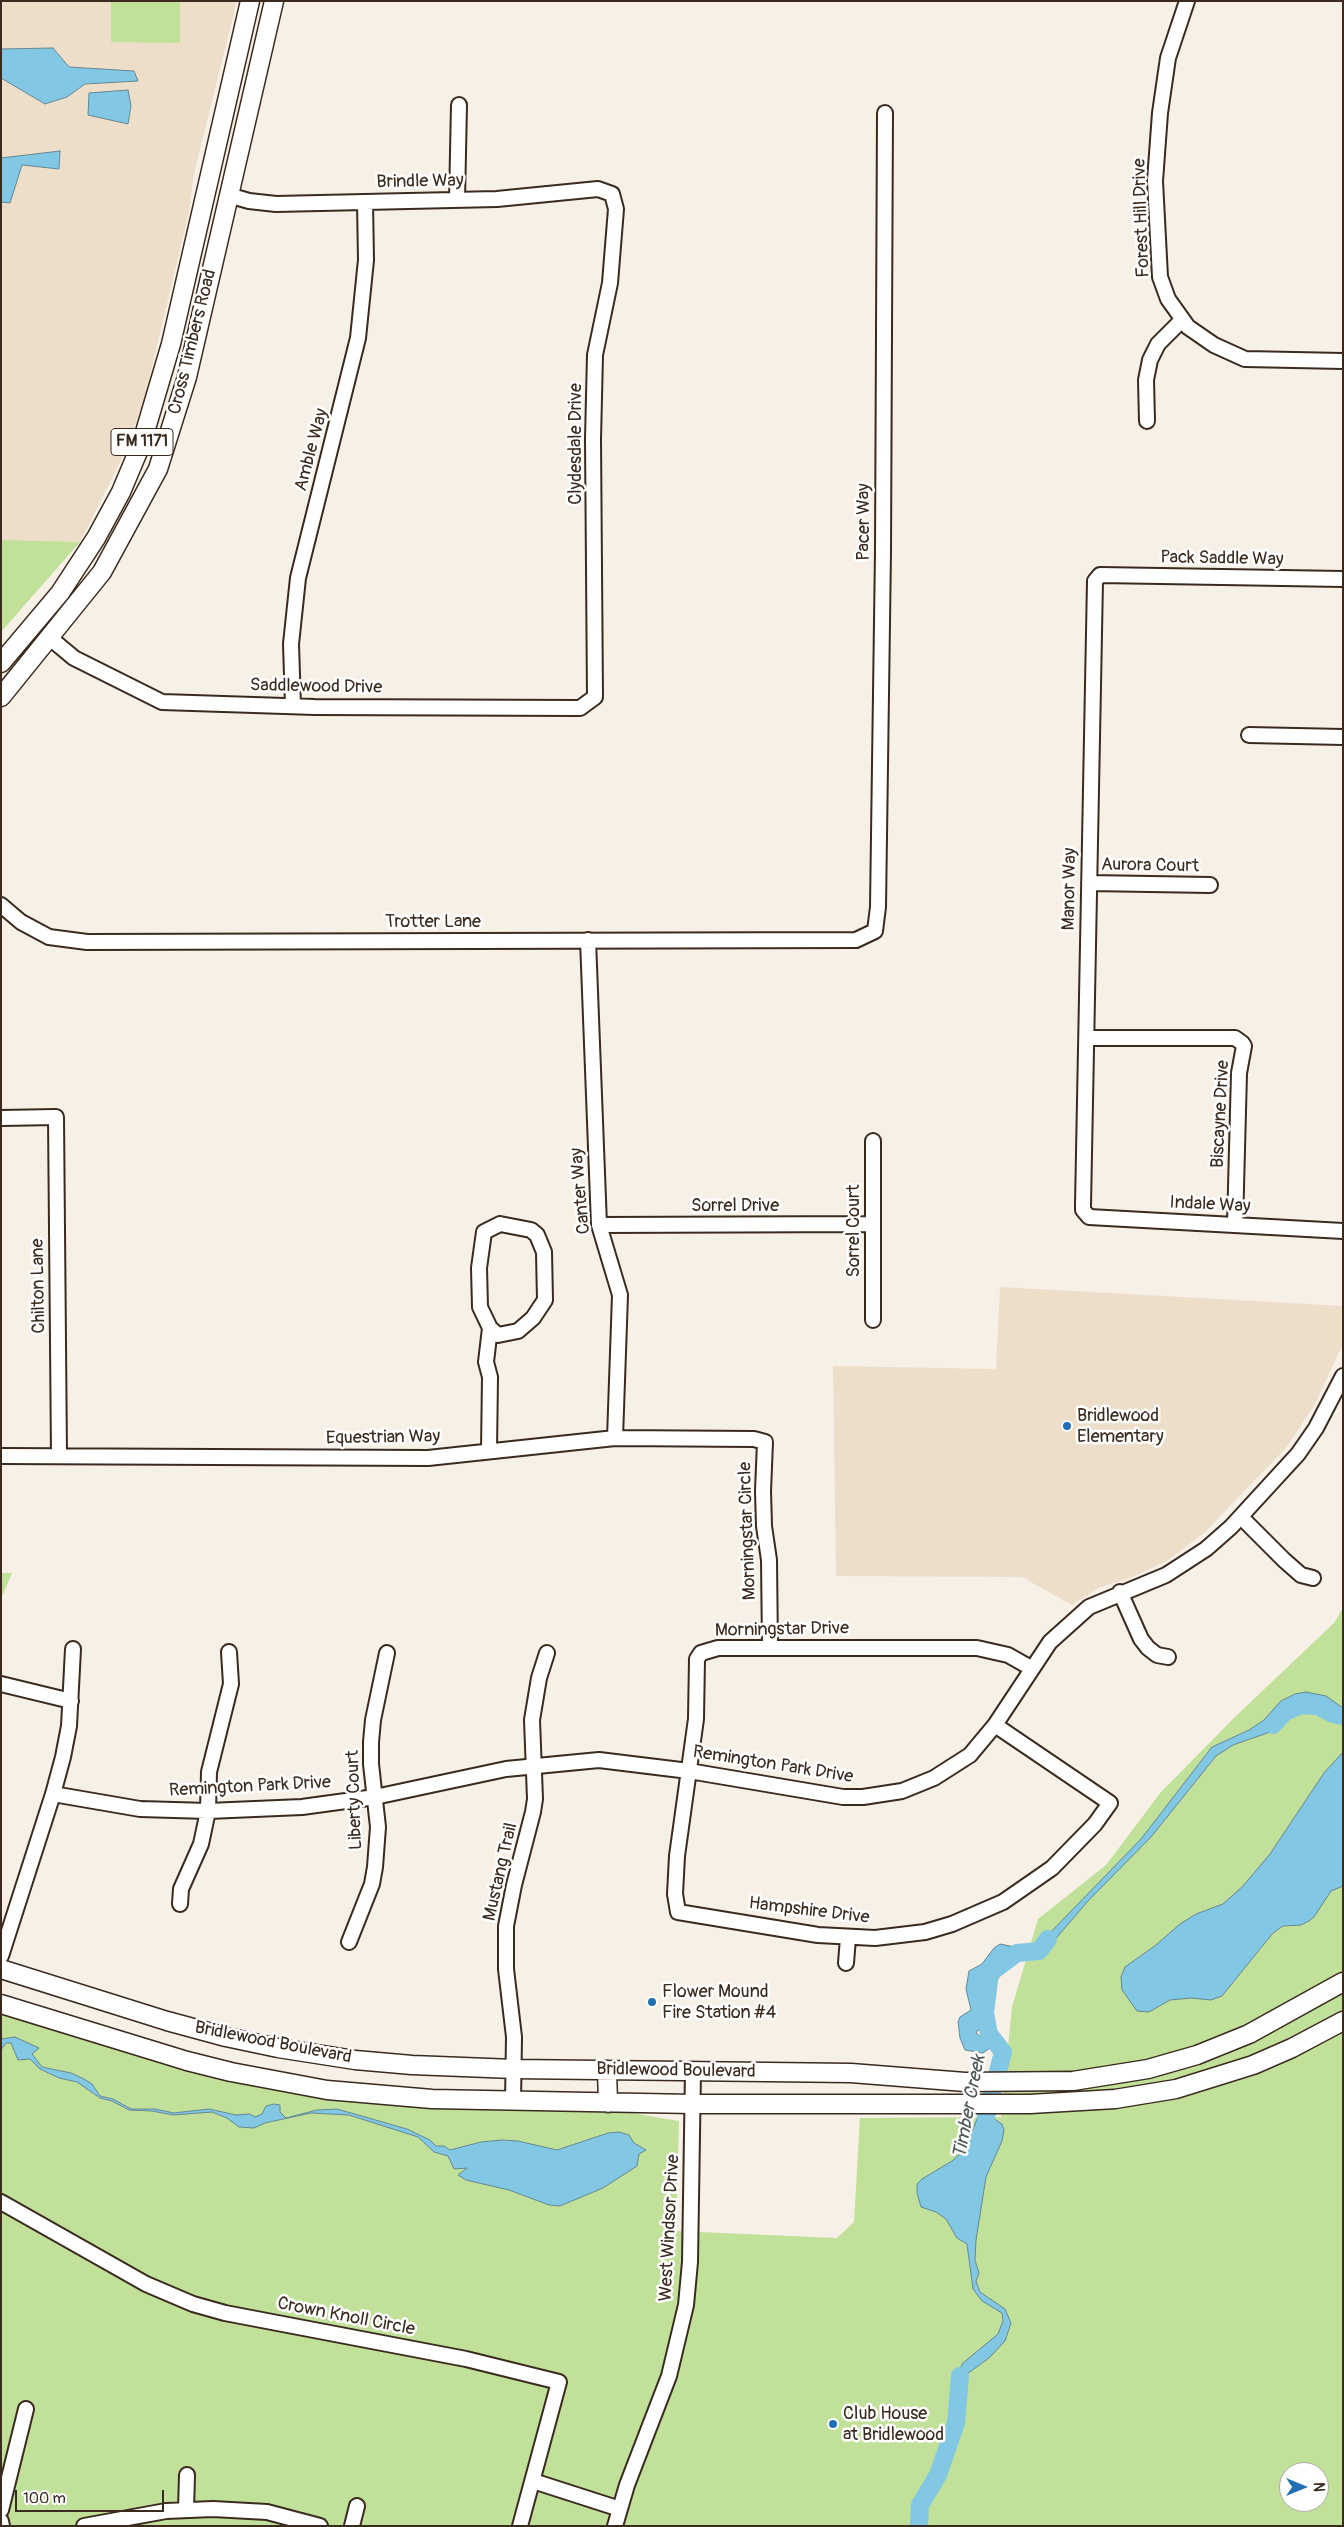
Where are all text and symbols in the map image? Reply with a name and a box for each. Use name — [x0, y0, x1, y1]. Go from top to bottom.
street label: Forest Hill Drive — [1129, 158, 1155, 278]
street label: Brindle Way — [376, 170, 464, 194]
street label: Cross Timbers Road — [165, 267, 221, 417]
street label: Clydesdale Drive — [565, 383, 587, 505]
street label: Amble Way — [291, 406, 333, 494]
road number: FM 1171 — [111, 428, 173, 456]
street label: Pacer Way — [853, 483, 875, 561]
street label: Pack Saddle Way — [1160, 547, 1284, 571]
street label: Saddlewood Drive — [250, 675, 382, 699]
street label: Manor Way — [1058, 847, 1082, 931]
street label: Aurora Court — [1101, 854, 1199, 878]
street label: Trotter Lane — [385, 911, 481, 933]
street label: Biscayne Drive — [1207, 1059, 1235, 1169]
street label: Canter Way — [566, 1147, 596, 1235]
street label: Sorrel Court — [843, 1184, 865, 1278]
street label: Indale Way — [1169, 1192, 1251, 1218]
street label: Sorrel Drive — [691, 1195, 779, 1217]
street label: Chilton Lane — [27, 1238, 51, 1334]
place label: Bridlewood Elementary — [1077, 1405, 1164, 1448]
marker: Bridlewood Elementary — [1061, 1420, 1073, 1432]
street label: Equestrian Way — [326, 1426, 440, 1450]
street label: Morningstar Circle — [735, 1461, 761, 1601]
street label: Morningstar Drive — [715, 1618, 849, 1642]
street label: Remington Park Drive — [691, 1742, 855, 1788]
street label: Liberty Court — [342, 1750, 368, 1850]
street label: Remington Park Drive — [169, 1772, 331, 1802]
street label: Mustang Trail — [479, 1821, 523, 1923]
street label: Hampshire Drive — [747, 1893, 871, 1929]
place label: Flower Mound Fire Station #4 — [662, 1981, 776, 2024]
marker: Flower Mound Fire Station #4 — [646, 1996, 658, 2008]
street label: Bridlewood Boulevard — [193, 2017, 353, 2069]
water label: Timber Creek — [949, 2053, 991, 2161]
street label: Bridlewood Boulevard — [596, 2059, 756, 2083]
street label: West Windsor Drive — [655, 2154, 685, 2302]
street label: Crown Knoll Circle — [275, 2293, 417, 2341]
place label: Club House at Bridlewood — [843, 2403, 944, 2446]
marker: Club House at Bridlewood — [827, 2418, 839, 2430]
north arrow — [1279, 2462, 1329, 2512]
scale bar — [18, 2480, 166, 2512]
text: N — [1310, 2482, 1327, 2492]
text: 100 m — [23, 2489, 66, 2508]

